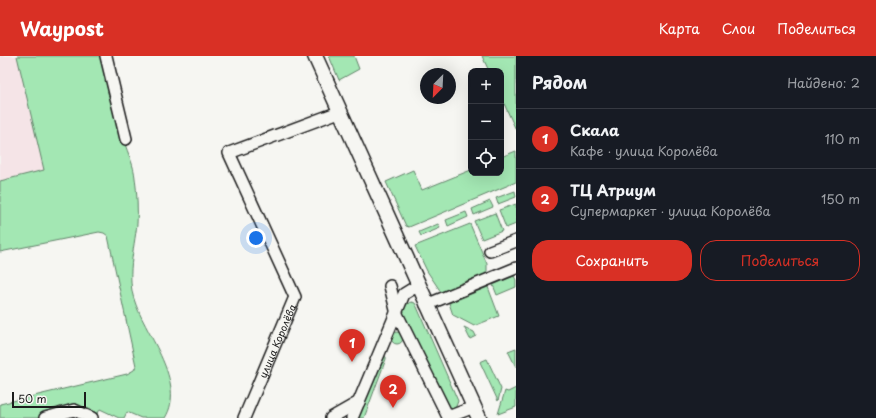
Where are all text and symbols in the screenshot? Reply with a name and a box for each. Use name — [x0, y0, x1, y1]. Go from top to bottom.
text: Waypost — [20, 14, 104, 42]
text: Карта — [659, 18, 700, 39]
text: Слои — [722, 18, 755, 39]
text: Поделиться — [777, 18, 856, 39]
north arrow — [420, 68, 456, 104]
map controls — [468, 68, 504, 176]
button: + — [468, 68, 504, 104]
text: Рядом — [532, 69, 587, 95]
text: Найдено: 2 — [787, 73, 860, 92]
button: − — [468, 104, 504, 140]
text: Скала — [570, 118, 619, 141]
text: 1 — [542, 129, 548, 148]
text: 110 m — [825, 129, 860, 148]
button: locate — [468, 140, 504, 176]
text: Кафе · улица Королёва — [570, 141, 718, 160]
text: ТЦ Атриум — [570, 178, 656, 201]
text: 2 — [540, 189, 550, 208]
text: 150 m — [821, 189, 860, 208]
text: Супермаркет · улица Королёва — [570, 201, 771, 220]
your location — [246, 228, 266, 248]
button: Сохранить — [532, 240, 692, 281]
button: Поделиться — [700, 240, 860, 281]
street label: улица Королёва — [254, 301, 299, 380]
pin: 1 — [339, 329, 365, 362]
pin: 2 — [380, 375, 406, 408]
scale bar — [12, 390, 86, 409]
text: 50 m — [18, 390, 47, 407]

